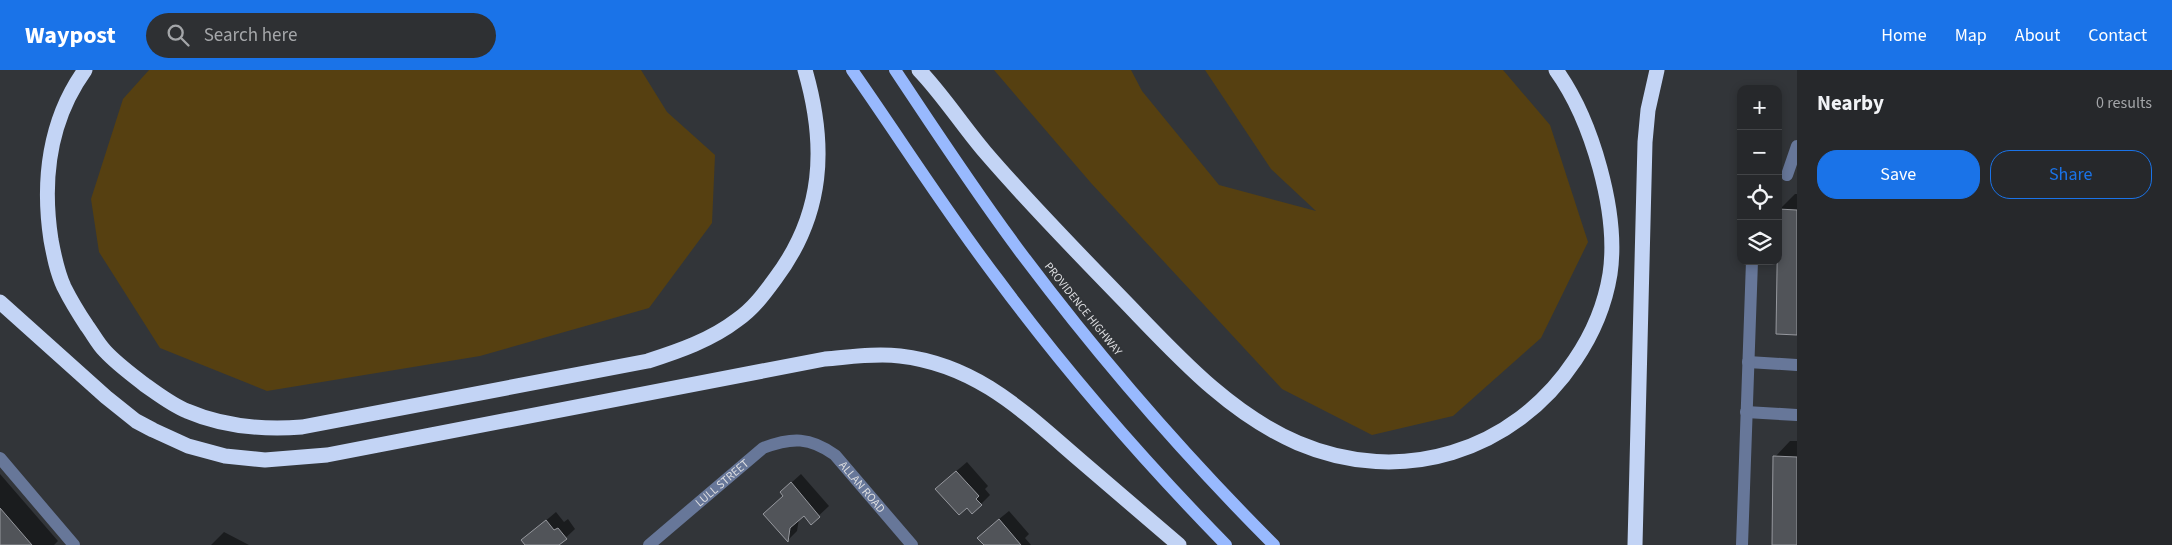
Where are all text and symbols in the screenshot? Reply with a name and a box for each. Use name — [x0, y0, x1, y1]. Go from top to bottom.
search box — [146, 13, 496, 58]
text: Waypost — [25, 18, 116, 53]
icon: search — [164, 21, 192, 49]
text: Search here — [204, 22, 297, 49]
text: Home — [1881, 23, 1927, 48]
text: Map — [1955, 23, 1987, 48]
text: About — [2015, 23, 2060, 48]
text: Contact — [2088, 23, 2147, 48]
map controls — [1737, 85, 1782, 265]
button: + — [1737, 85, 1782, 130]
text: Nearby — [1817, 88, 1884, 118]
text: 0 results — [2096, 92, 2152, 114]
button: − — [1737, 130, 1782, 175]
button: Save — [1817, 150, 1980, 199]
button: Share — [1990, 150, 2152, 199]
button: locate — [1737, 175, 1782, 220]
button: layers — [1737, 220, 1782, 265]
street label: PROVIDENCE HIGHWAY — [1040, 259, 1126, 359]
street label: LULL STREET — [692, 455, 753, 511]
street label: ALLAN ROAD — [835, 457, 889, 517]

